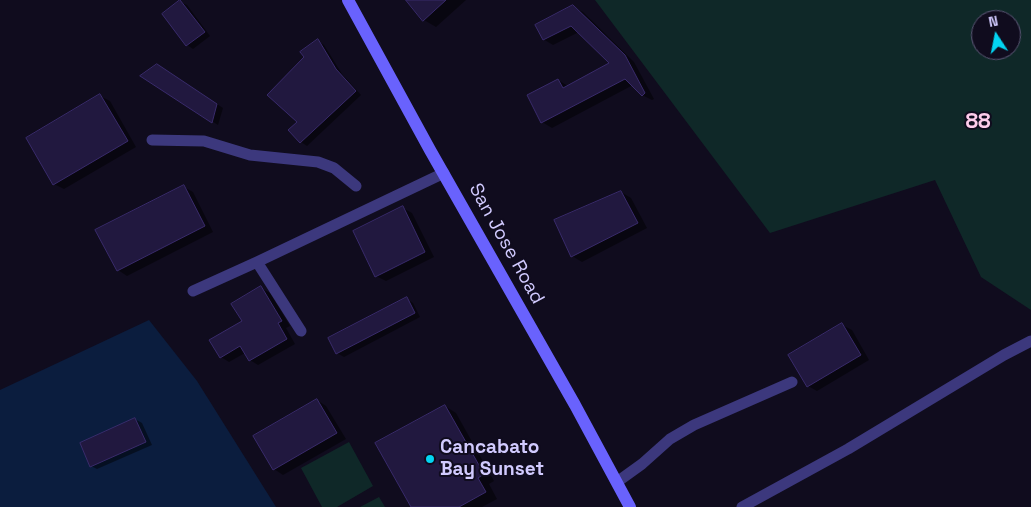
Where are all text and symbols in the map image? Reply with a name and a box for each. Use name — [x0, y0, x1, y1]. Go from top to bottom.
north arrow — [971, 10, 1021, 60]
text: N — [987, 12, 1000, 31]
district label: 88 — [965, 109, 991, 135]
street label: San Jose Road — [463, 180, 549, 308]
place label: Cancabato Bay Sunset — [440, 437, 544, 481]
marker: Cancabato Bay Sunset — [424, 453, 436, 465]

